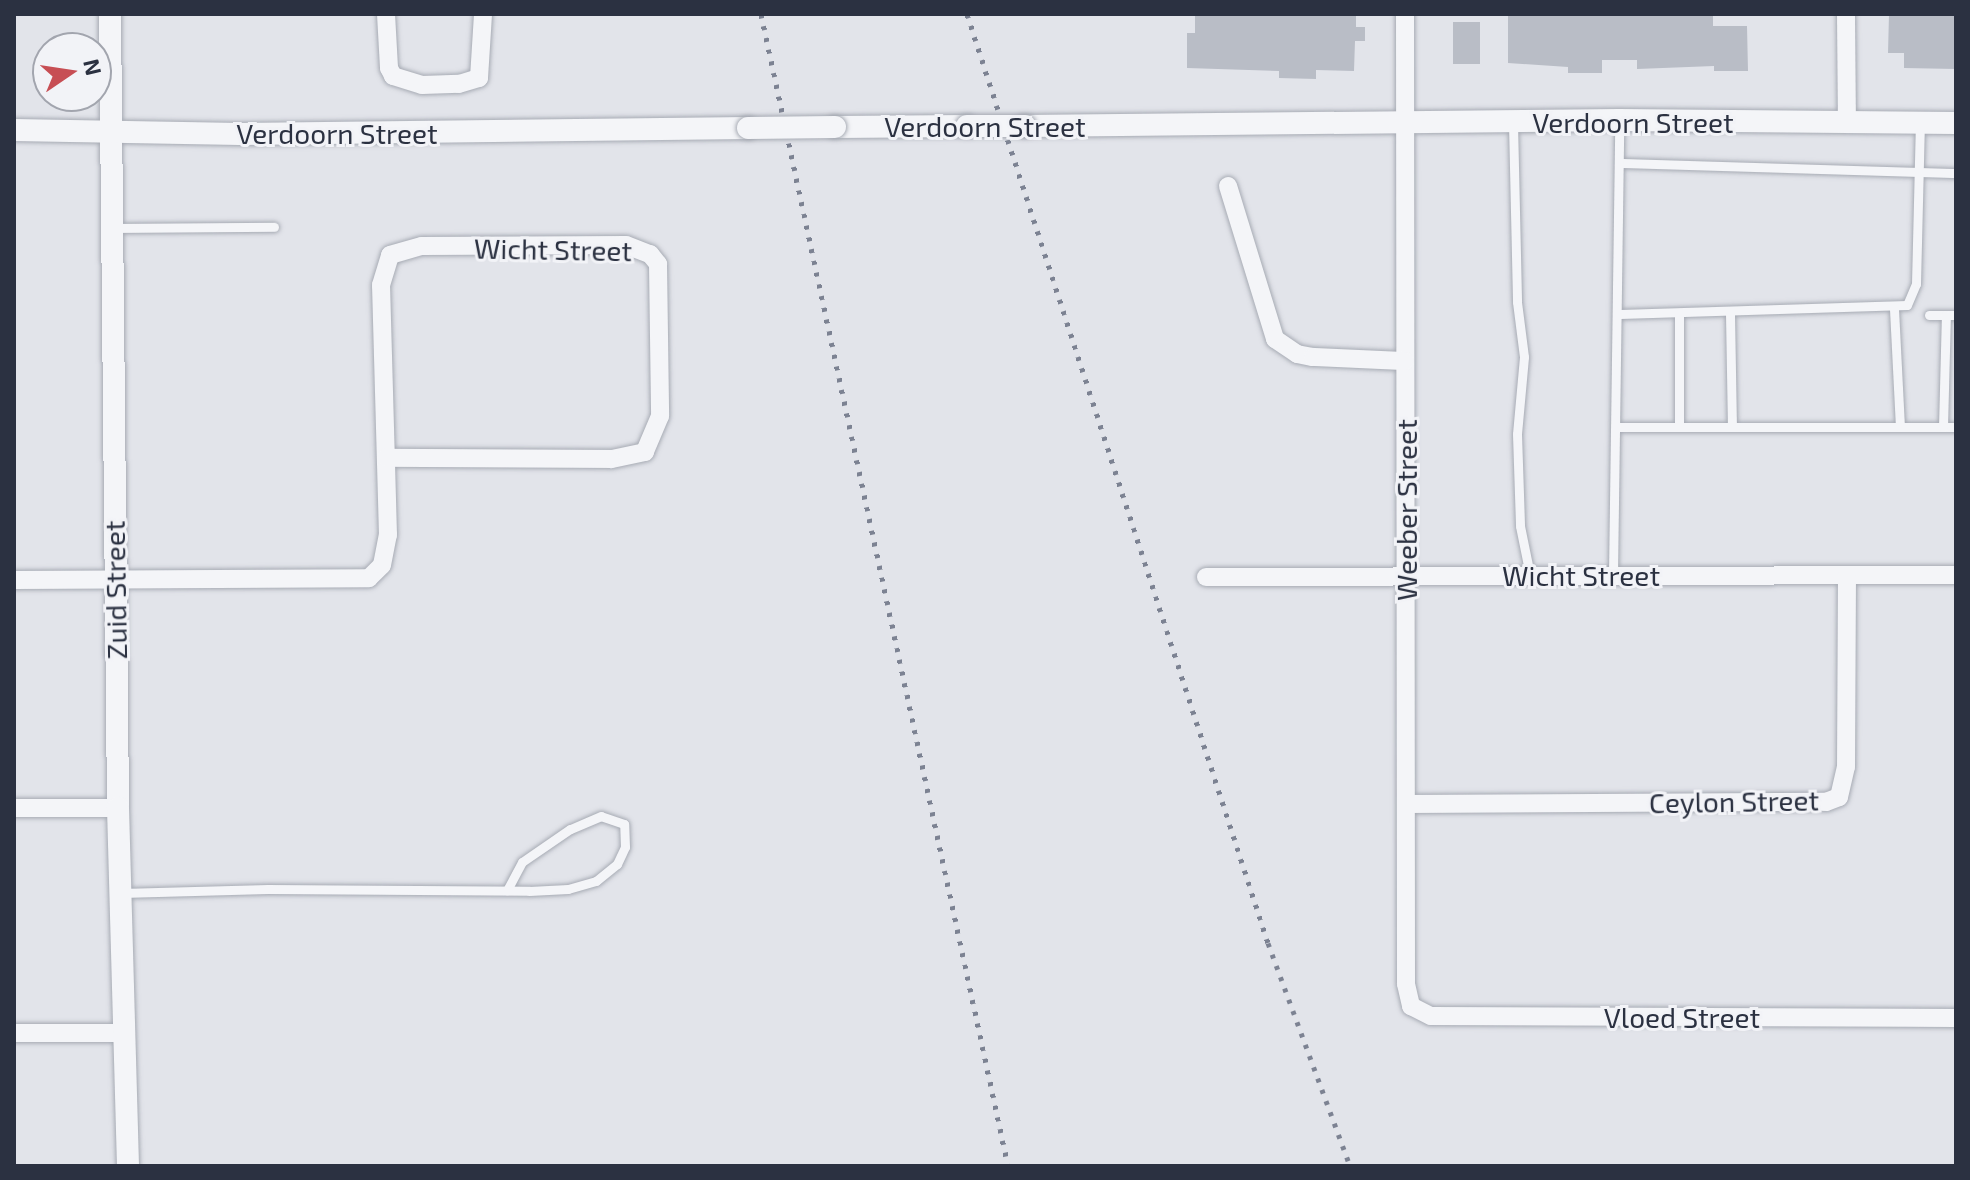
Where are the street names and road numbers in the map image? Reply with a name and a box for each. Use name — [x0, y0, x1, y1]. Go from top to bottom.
street label: Verdoorn Street — [1532, 105, 1734, 139]
street label: Verdoorn Street — [884, 109, 1086, 143]
street label: Verdoorn Street — [236, 116, 438, 150]
street label: Wicht Street — [474, 231, 632, 267]
street label: Weeber Street — [1389, 419, 1423, 601]
street label: Zuid Street — [97, 520, 133, 660]
street label: Wicht Street — [1502, 558, 1660, 592]
street label: Ceylon Street — [1649, 783, 1819, 819]
street label: Vloed Street — [1604, 1000, 1760, 1034]

